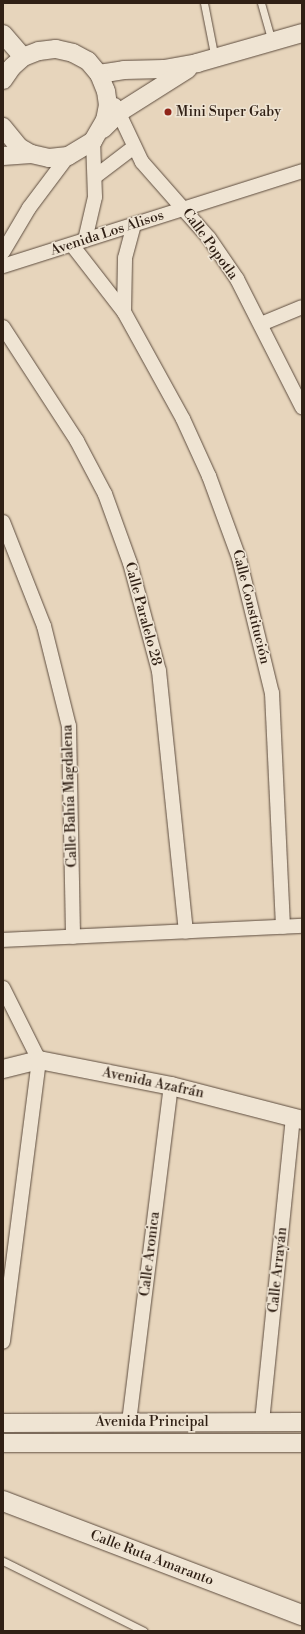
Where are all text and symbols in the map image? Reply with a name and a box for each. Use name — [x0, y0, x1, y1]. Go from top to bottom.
place label: Mini Super Gaby — [176, 104, 281, 120]
marker: Mini Super Gaby — [163, 107, 173, 117]
street label: Calle Popotla — [179, 205, 241, 283]
street label: Avenida Los Alisos — [48, 207, 166, 259]
street label: Calle Constitución — [229, 548, 273, 666]
street label: Calle Paralelo 28 — [121, 560, 165, 668]
street label: Calle Bahía Magdalena — [59, 724, 81, 868]
street label: Avenida Azafrán — [101, 1064, 205, 1102]
street label: Calle Aronica — [136, 1211, 164, 1297]
street label: Calle Arrayán — [265, 1226, 291, 1314]
street label: Avenida Principal — [95, 1414, 209, 1430]
street label: Calle Ruta Amaranto — [88, 1527, 216, 1589]

